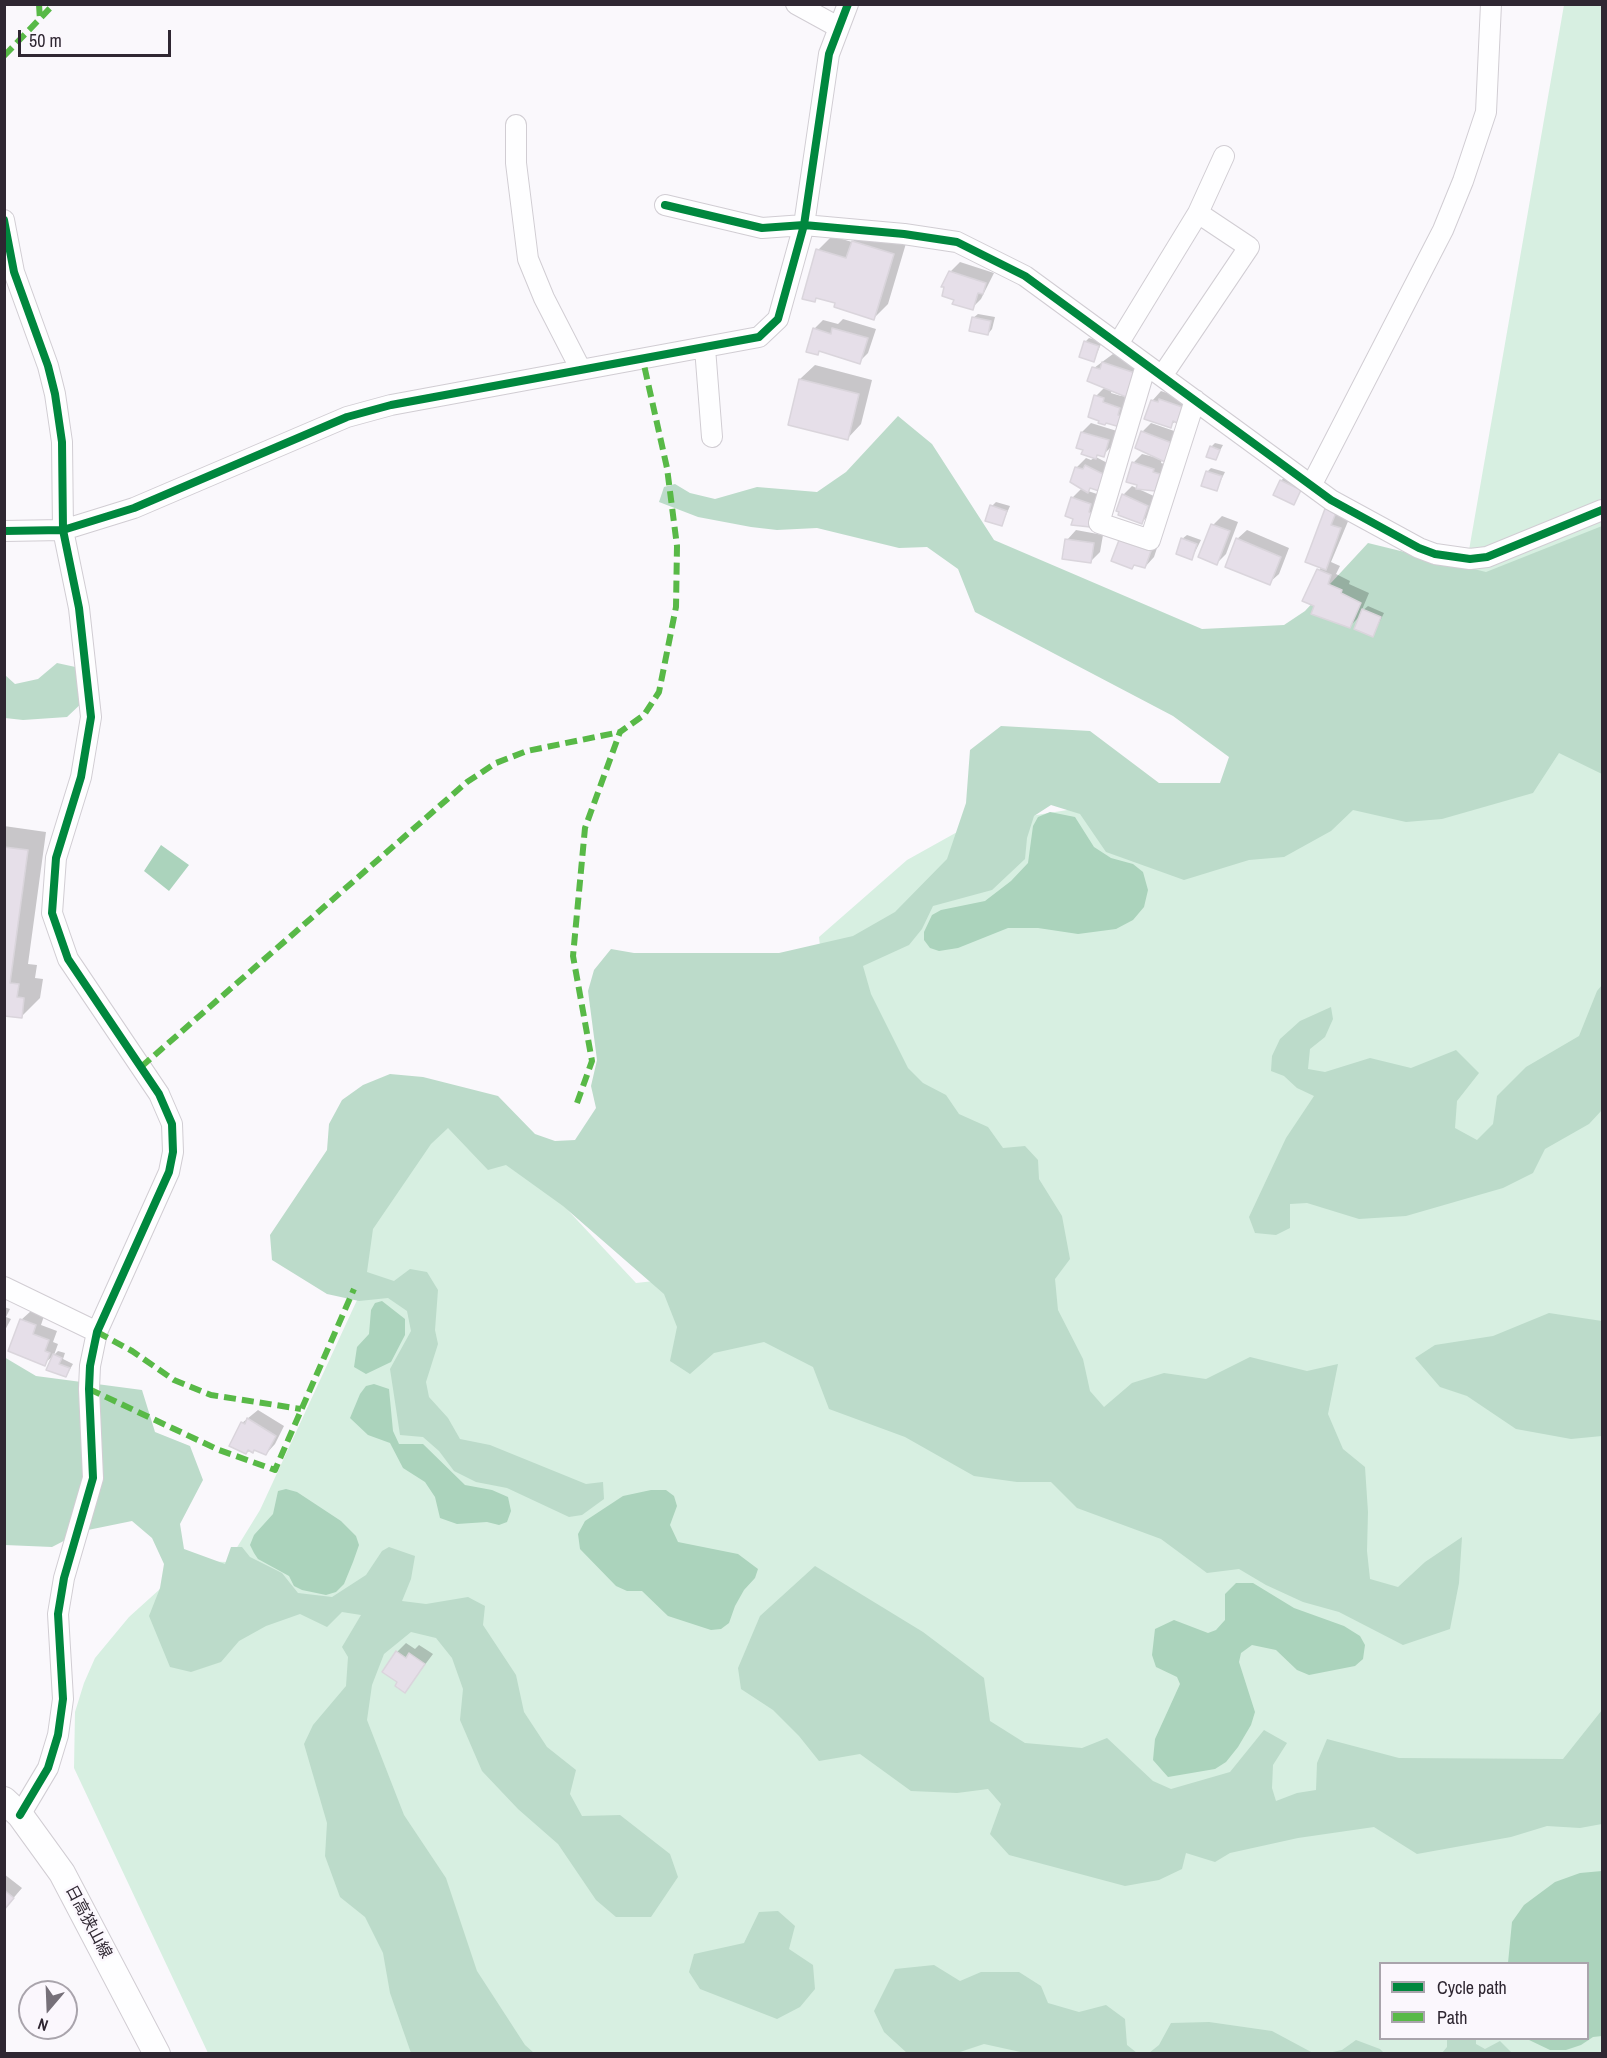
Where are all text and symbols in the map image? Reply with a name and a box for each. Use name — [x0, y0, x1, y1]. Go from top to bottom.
scale bar — [21, 18, 174, 56]
text: 50 m — [29, 28, 62, 53]
street label: 日高狭山線 — [61, 1882, 115, 1962]
legend — [1379, 1962, 1589, 2040]
text: Cycle path — [1437, 1975, 1507, 2000]
north arrow — [18, 1980, 78, 2040]
text: Path — [1437, 2005, 1467, 2030]
text: N — [35, 2013, 51, 2037]

